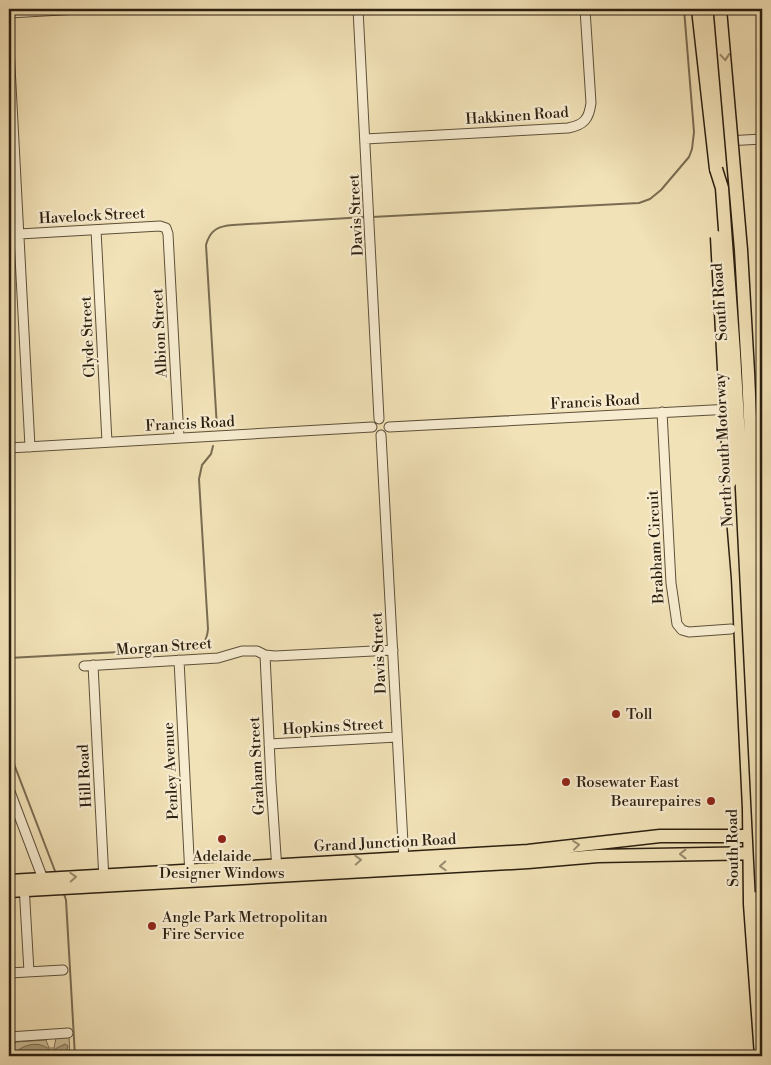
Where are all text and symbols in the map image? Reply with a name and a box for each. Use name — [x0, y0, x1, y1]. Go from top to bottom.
one-way arrow — [719, 54, 730, 62]
street label: Hakkinen Road — [465, 103, 570, 129]
street label: Davis Street — [344, 173, 368, 256]
street label: Havelock Street — [38, 204, 146, 228]
street label: South Road — [708, 262, 732, 342]
street label: Albion Street — [148, 287, 172, 379]
street label: Clyde Street — [76, 295, 100, 378]
street label: North South Motorway — [710, 372, 738, 528]
street label: Francis Road — [550, 390, 641, 414]
street label: Francis Road — [145, 412, 236, 436]
street label: Brabham Circuit — [644, 489, 669, 605]
street label: Davis Street — [367, 611, 391, 694]
street label: Morgan Street — [115, 634, 213, 660]
place label: Toll — [626, 705, 653, 724]
marker: Toll — [610, 708, 622, 720]
street label: Hopkins Street — [282, 715, 385, 739]
street label: Graham Street — [245, 716, 269, 816]
street label: Penley Avenue — [159, 722, 183, 820]
street label: Hill Road — [74, 743, 96, 808]
place label: Rosewater East — [576, 773, 680, 792]
marker: Rosewater East — [560, 776, 572, 788]
place label: Beaurepaires — [610, 792, 701, 811]
marker: Beaurepaires — [705, 795, 717, 807]
street label: South Road — [723, 808, 743, 887]
street label: Grand Junction Road — [313, 830, 457, 856]
marker: Adelaide Designer Windows — [216, 833, 228, 845]
one-way arrow — [572, 840, 580, 851]
place label: Adelaide Designer Windows — [159, 847, 285, 883]
one-way arrow — [679, 849, 687, 859]
one-way arrow — [354, 855, 362, 866]
one-way arrow — [439, 861, 447, 872]
one-way arrow — [70, 871, 78, 882]
place label: Angle Park Metropolitan Fire Service — [161, 908, 328, 944]
marker: Angle Park Metropolitan Fire Service — [146, 920, 158, 932]

